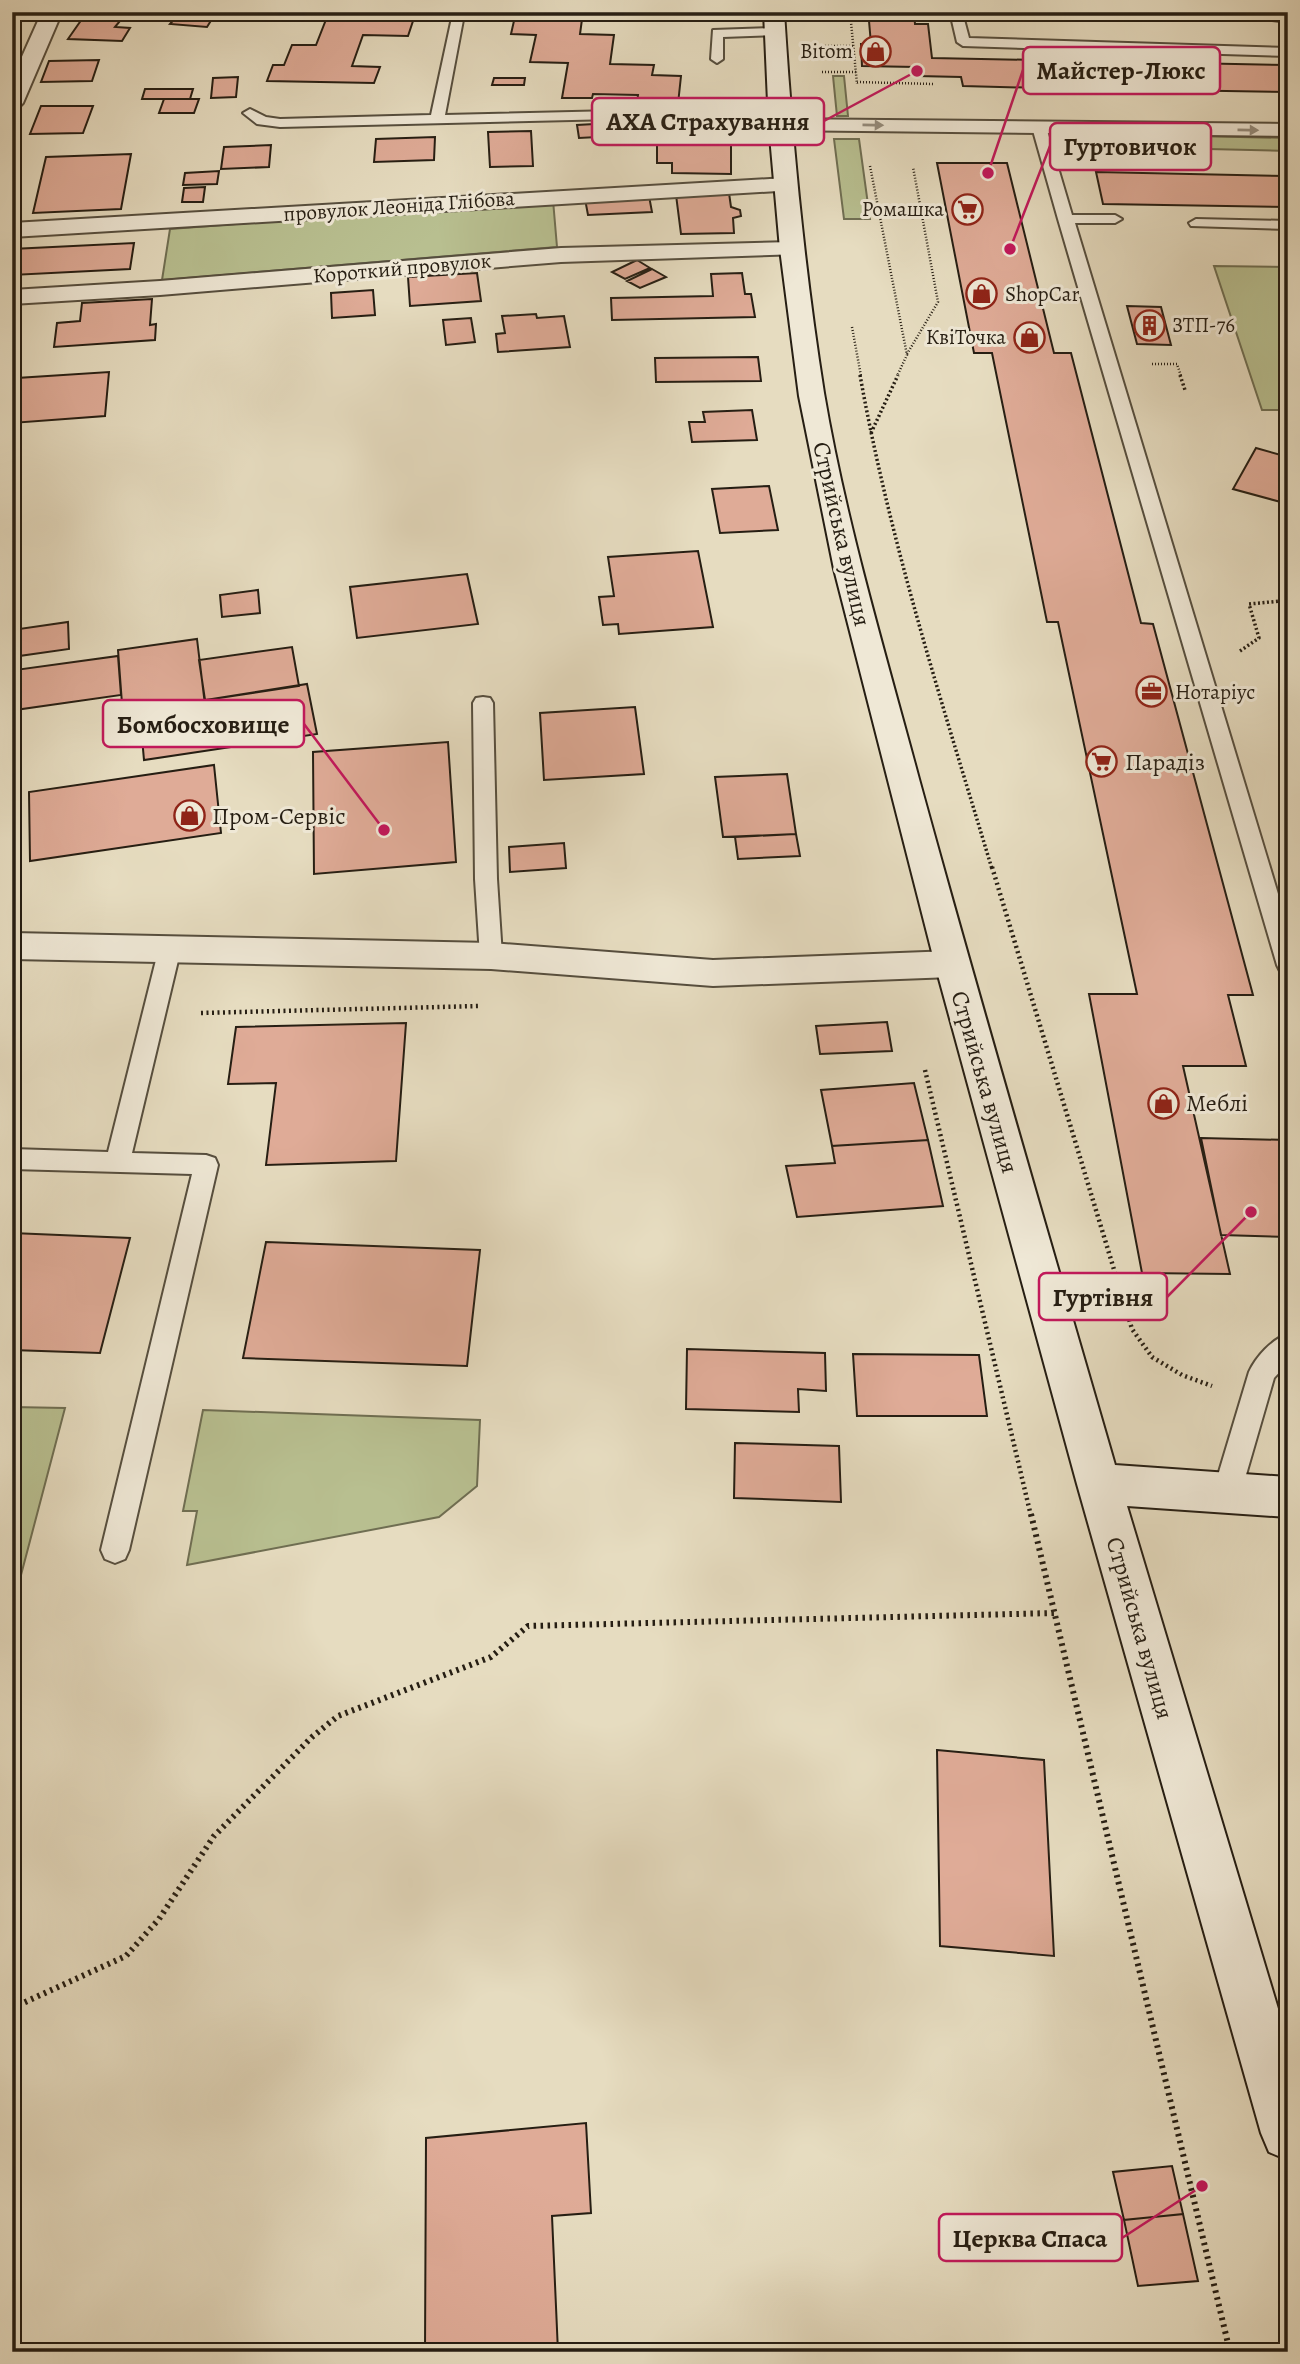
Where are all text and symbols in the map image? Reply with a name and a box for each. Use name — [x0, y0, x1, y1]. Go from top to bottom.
shop icon: Bitom — [859, 34, 893, 68]
place label: Bitom — [800, 37, 853, 65]
callout: Майстер-Люкс — [1023, 47, 1220, 94]
text: Майстер-Люкс — [1036, 53, 1206, 88]
callout: АХА Страхування — [592, 98, 824, 145]
text: АХА Страхування — [605, 104, 810, 139]
one-way arrow — [862, 119, 884, 131]
callout: Гуртовичок — [1050, 123, 1211, 170]
one-way arrow — [1237, 124, 1259, 135]
text: Гуртовичок — [1063, 129, 1197, 164]
street label: провулок Леоніда Глібова — [282, 184, 516, 228]
supermarket icon: Ромашка — [950, 192, 984, 226]
place label: Ромашка — [862, 195, 944, 223]
street label: Короткий провулок — [312, 246, 493, 290]
shop icon: ShopCar — [965, 277, 999, 311]
place label: ShopCar — [1005, 280, 1080, 308]
building icon: ЗТП-76 — [1132, 308, 1166, 342]
place label: ЗТП-76 — [1172, 311, 1235, 339]
shop icon: КвіТочка — [1012, 320, 1046, 354]
place label: КвіТочка — [926, 323, 1006, 351]
street label: Стрийська вулиця — [805, 439, 879, 629]
office icon: Нотаріус — [1135, 675, 1169, 709]
place label: Нотаріус — [1175, 678, 1255, 706]
callout: Бомбосховище — [103, 700, 304, 747]
text: Бомбосховище — [117, 707, 289, 742]
supermarket icon: Парадіз — [1085, 745, 1119, 779]
place label: Парадіз — [1125, 746, 1205, 778]
shop icon: Пром-Сервіс — [172, 799, 206, 833]
place label: Пром-Сервіс — [212, 800, 346, 832]
street label: Стрийська вулиця — [944, 987, 1026, 1177]
shop icon: Меблі — [1146, 1086, 1180, 1120]
place label: Меблі — [1186, 1087, 1248, 1119]
callout: Гуртівня — [1039, 1273, 1167, 1320]
text: Гуртівня — [1053, 1280, 1153, 1315]
street label: Стрийська вулиця — [1099, 1533, 1181, 1723]
callout: Церква Спаса — [939, 2214, 1122, 2261]
text: Церква Спаса — [953, 2221, 1108, 2256]

